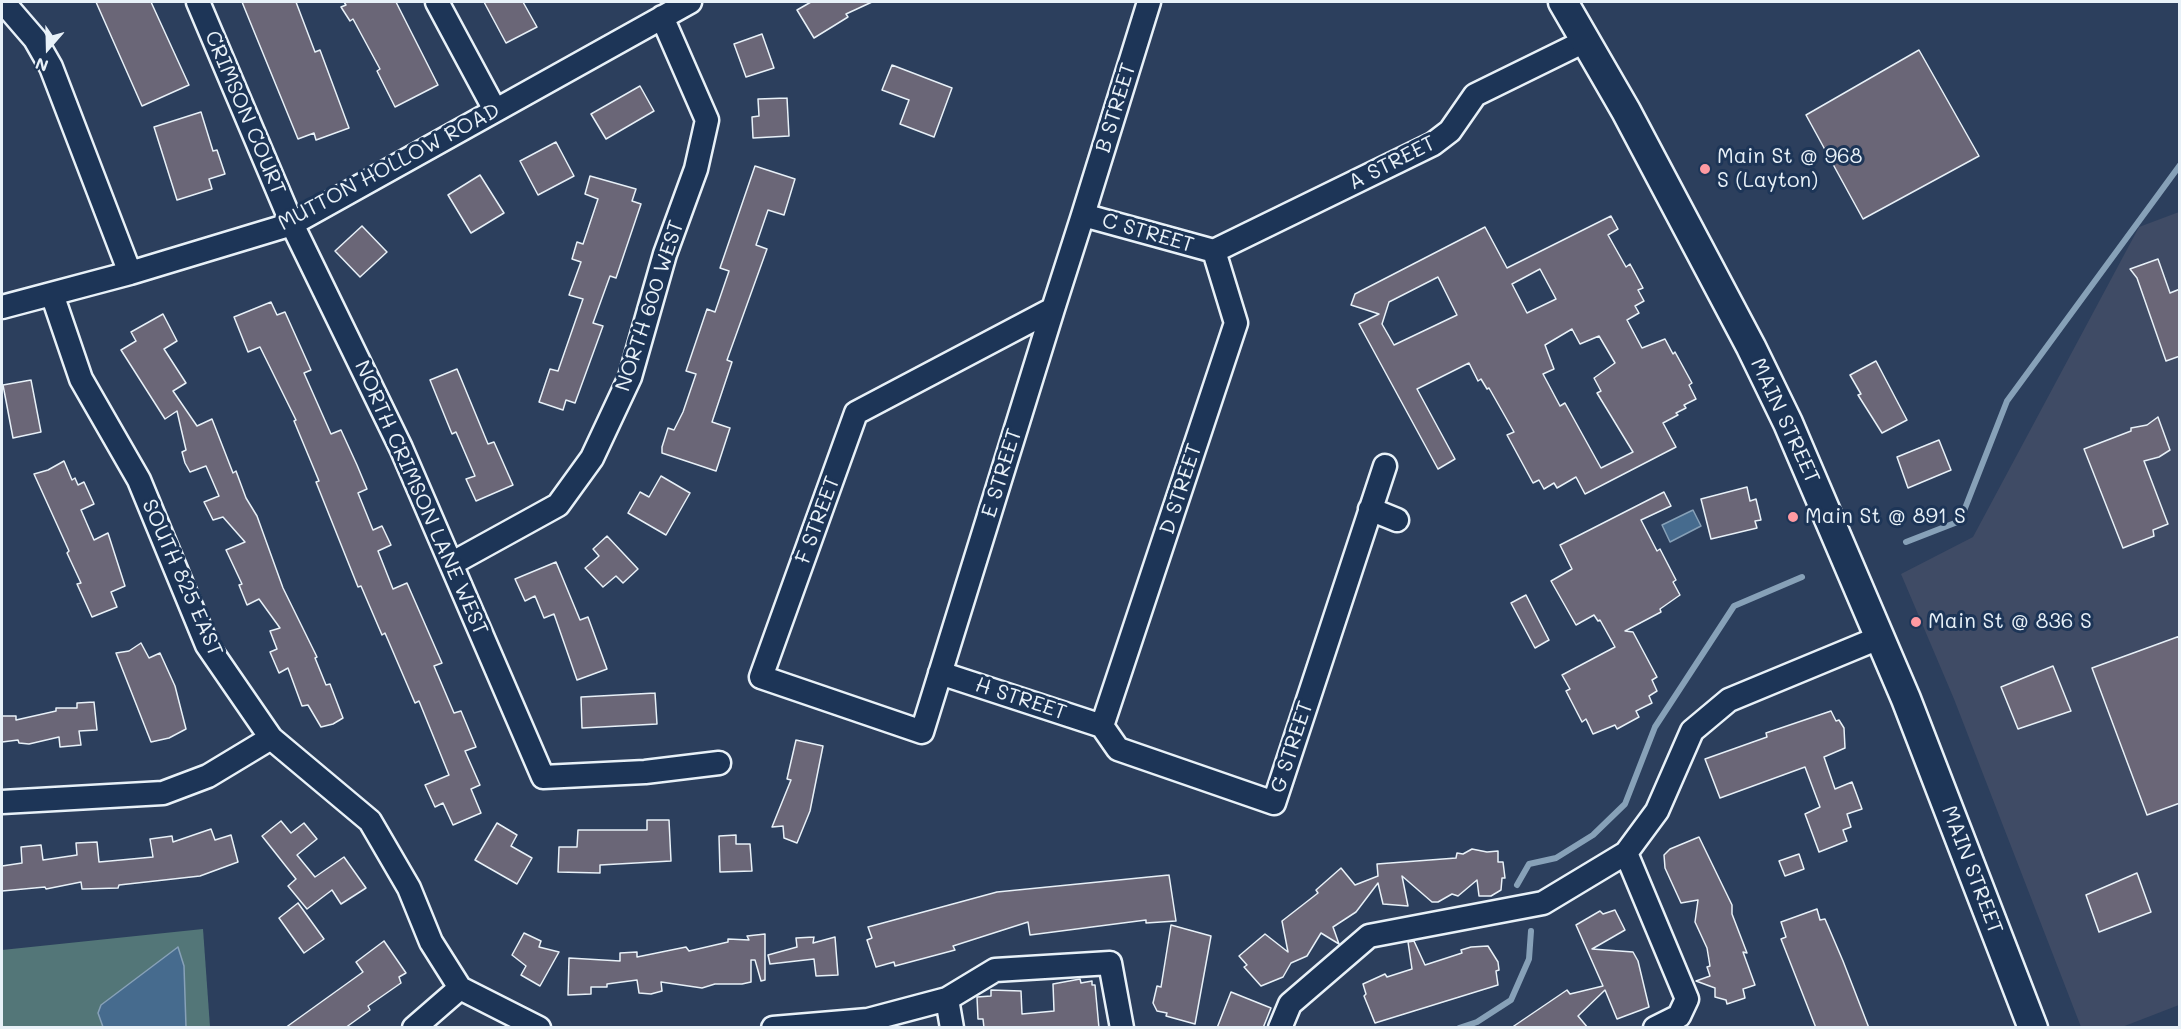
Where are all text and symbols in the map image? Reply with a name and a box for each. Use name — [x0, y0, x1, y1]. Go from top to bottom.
north arrow — [18, 18, 78, 78]
street label: CRIMSON COURT — [199, 27, 291, 199]
text: N — [32, 53, 51, 77]
street label: B STREET — [1090, 60, 1142, 156]
street label: MUTTON HOLLOW ROAD — [274, 98, 504, 236]
street label: A STREET — [1344, 130, 1440, 196]
place label: Main St @ 968 S (Layton) — [1717, 144, 1863, 194]
marker: Main St @ 968 S (Layton) — [1698, 162, 1712, 176]
street label: C STREET — [1099, 208, 1197, 258]
street label: NORTH 600 WEST — [610, 217, 690, 395]
street label: MAIN STREET — [1745, 354, 1825, 488]
street label: NORTH CRIMSON LANE WEST — [349, 357, 493, 639]
street label: E STREET — [977, 426, 1027, 520]
street label: D STREET — [1155, 440, 1207, 538]
street label: F STREET — [791, 473, 845, 567]
street label: SOUTH 825 EAST — [136, 496, 228, 660]
place label: Main St @ 891 S — [1805, 504, 1966, 530]
marker: Main St @ 891 S — [1786, 510, 1800, 524]
place label: Main St @ 836 S — [1928, 609, 2092, 635]
marker: Main St @ 836 S — [1909, 615, 1923, 629]
street label: H STREET — [972, 672, 1070, 726]
street label: G STREET — [1265, 698, 1319, 796]
street label: MAIN STREET — [1936, 802, 2008, 938]

